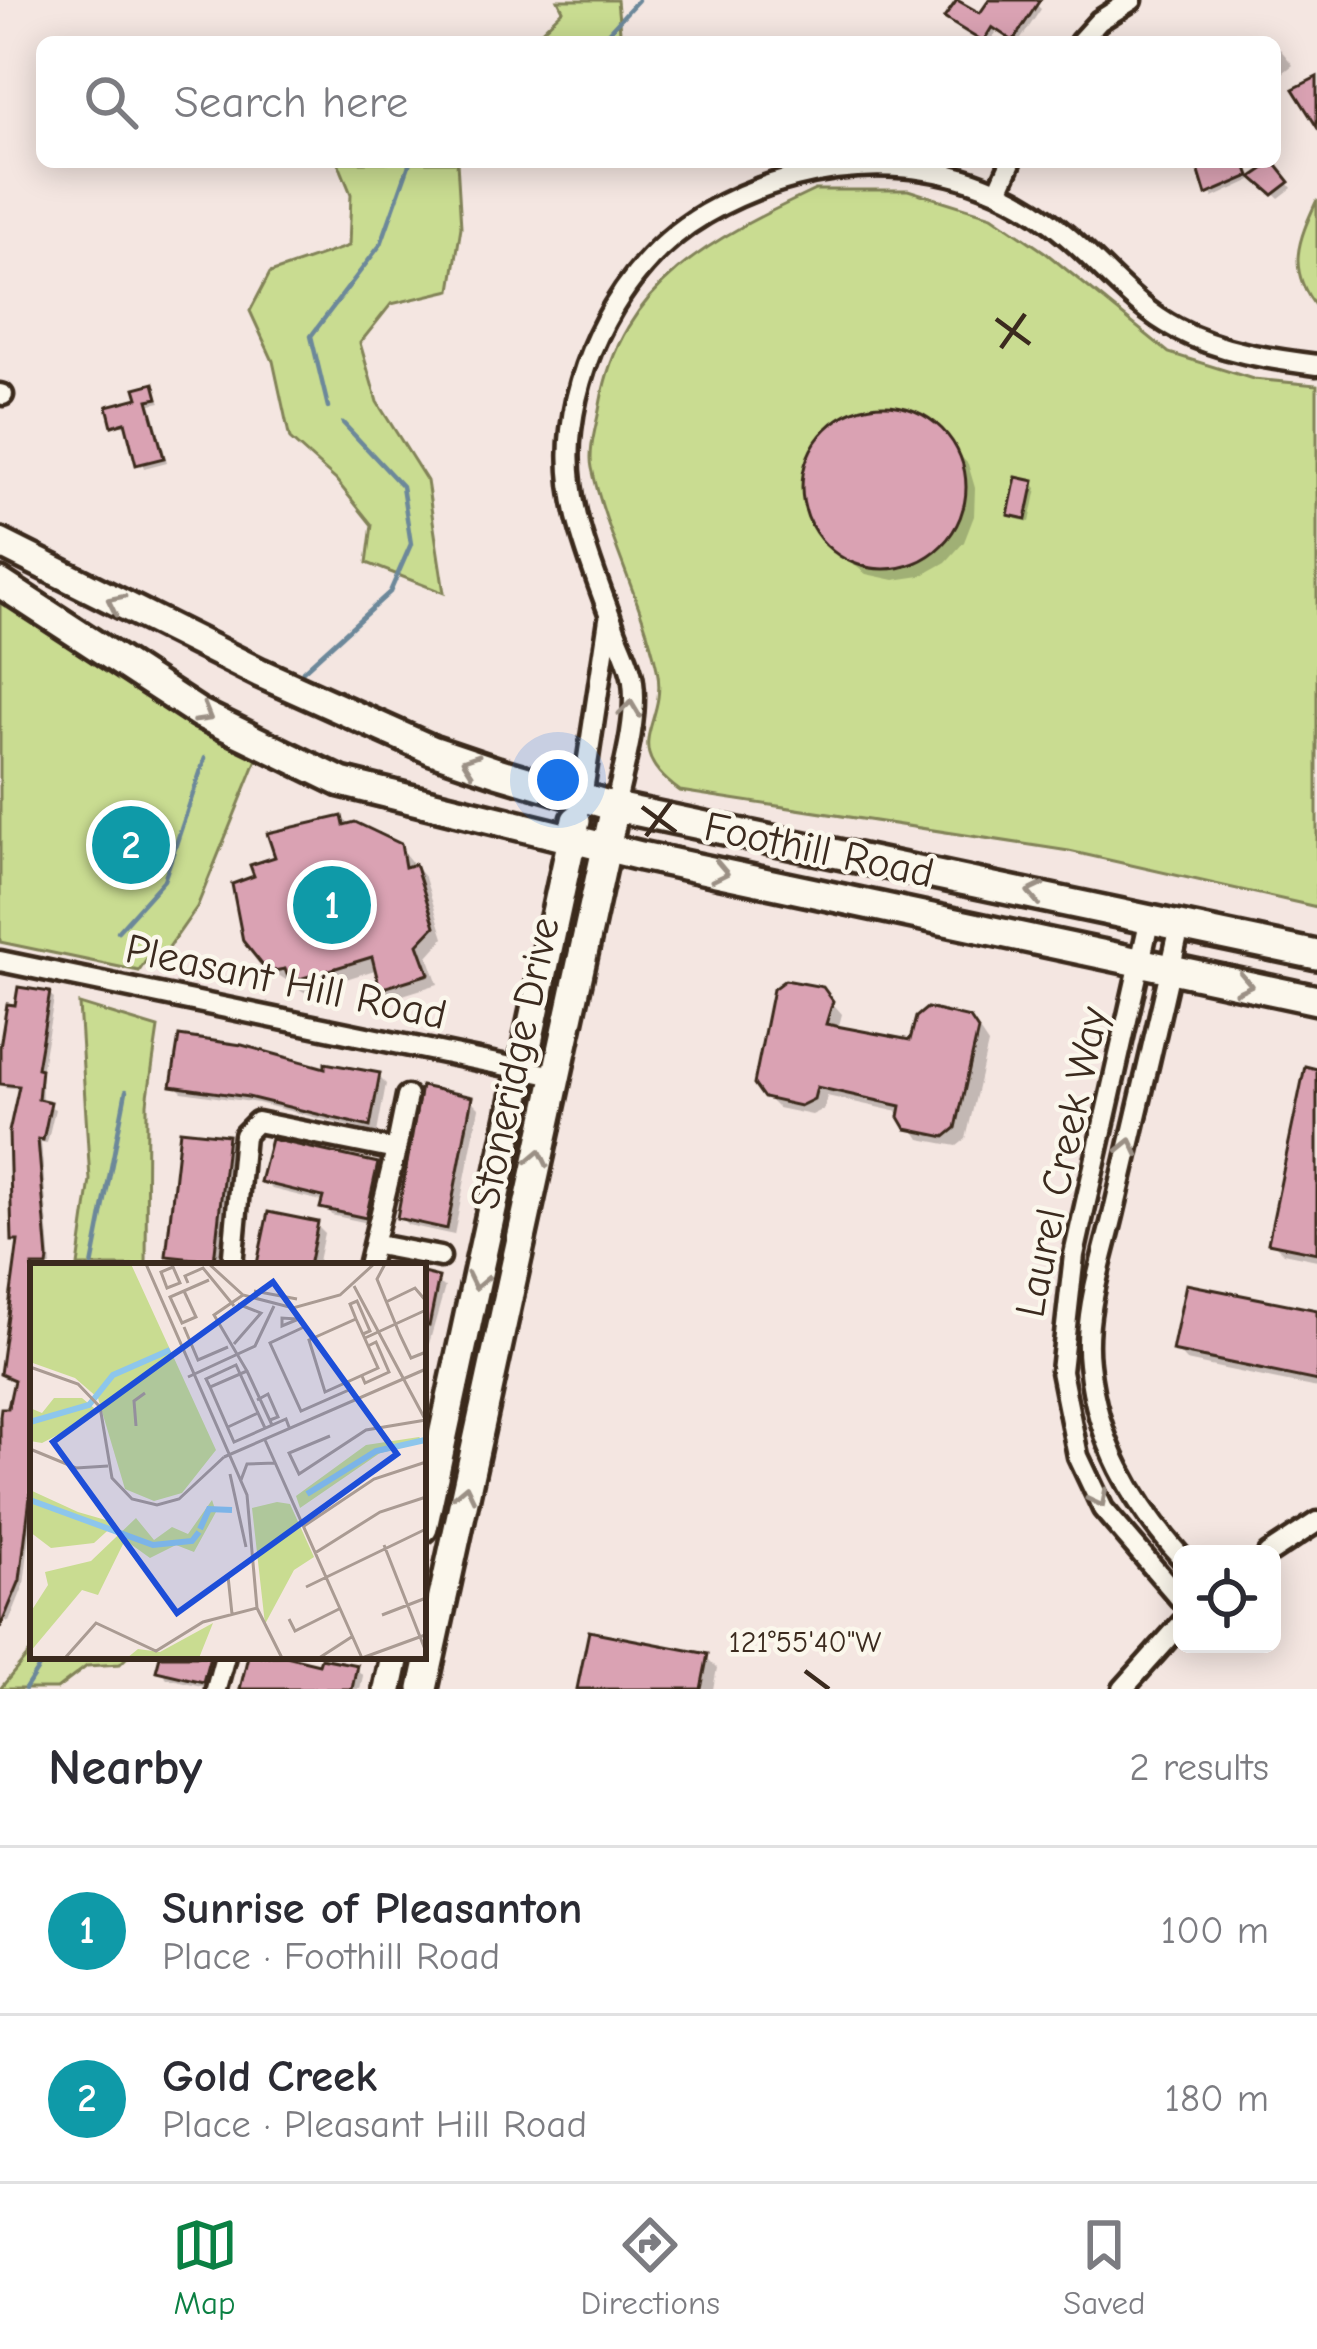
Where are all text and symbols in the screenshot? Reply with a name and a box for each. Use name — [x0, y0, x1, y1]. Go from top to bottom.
search box — [36, 36, 1281, 168]
icon: search — [78, 69, 144, 135]
text: Search here — [174, 76, 408, 128]
one-way arrow — [106, 594, 127, 617]
one-way arrow — [617, 699, 643, 719]
one-way arrow — [191, 701, 213, 724]
your location — [528, 750, 588, 810]
one-way arrow — [461, 753, 482, 777]
pin: 2 — [92, 800, 170, 890]
street label: Foothill Road — [700, 802, 938, 898]
one-way arrow — [710, 858, 730, 884]
pin: 1 — [293, 860, 371, 950]
one-way arrow — [1026, 882, 1046, 907]
street label: Stoneridge Drive — [460, 913, 570, 1213]
street label: Pleasant Hill Road — [121, 924, 451, 1040]
one-way arrow — [1233, 970, 1253, 995]
street label: Laurel Creek Way — [1005, 1002, 1119, 1321]
one-way arrow — [1115, 1138, 1140, 1158]
one-way arrow — [524, 1149, 549, 1169]
inset map — [30, 1263, 426, 1659]
one-way arrow — [465, 1271, 490, 1291]
one-way arrow — [452, 1483, 477, 1503]
one-way arrow — [1085, 1487, 1108, 1509]
map controls — [1173, 1545, 1281, 1653]
button: locate — [1173, 1545, 1281, 1653]
text: 121°55'40"W — [729, 1625, 881, 1660]
text: Nearby — [48, 1738, 202, 1797]
text: 2 results — [1129, 1745, 1269, 1790]
text: Sunrise of Pleasanton — [162, 1882, 582, 1934]
text: 1 — [79, 1908, 95, 1953]
text: 100 m — [1161, 1908, 1269, 1953]
text: Place · Foothill Road — [162, 1934, 500, 1979]
text: Gold Creek — [162, 2050, 377, 2102]
text: 2 — [77, 2076, 97, 2121]
text: 180 m — [1164, 2076, 1269, 2121]
text: Place · Pleasant Hill Road — [162, 2102, 587, 2147]
tab: Map — [172, 2212, 238, 2322]
tab: Directions — [581, 2212, 720, 2322]
tab: Saved — [1063, 2212, 1145, 2322]

